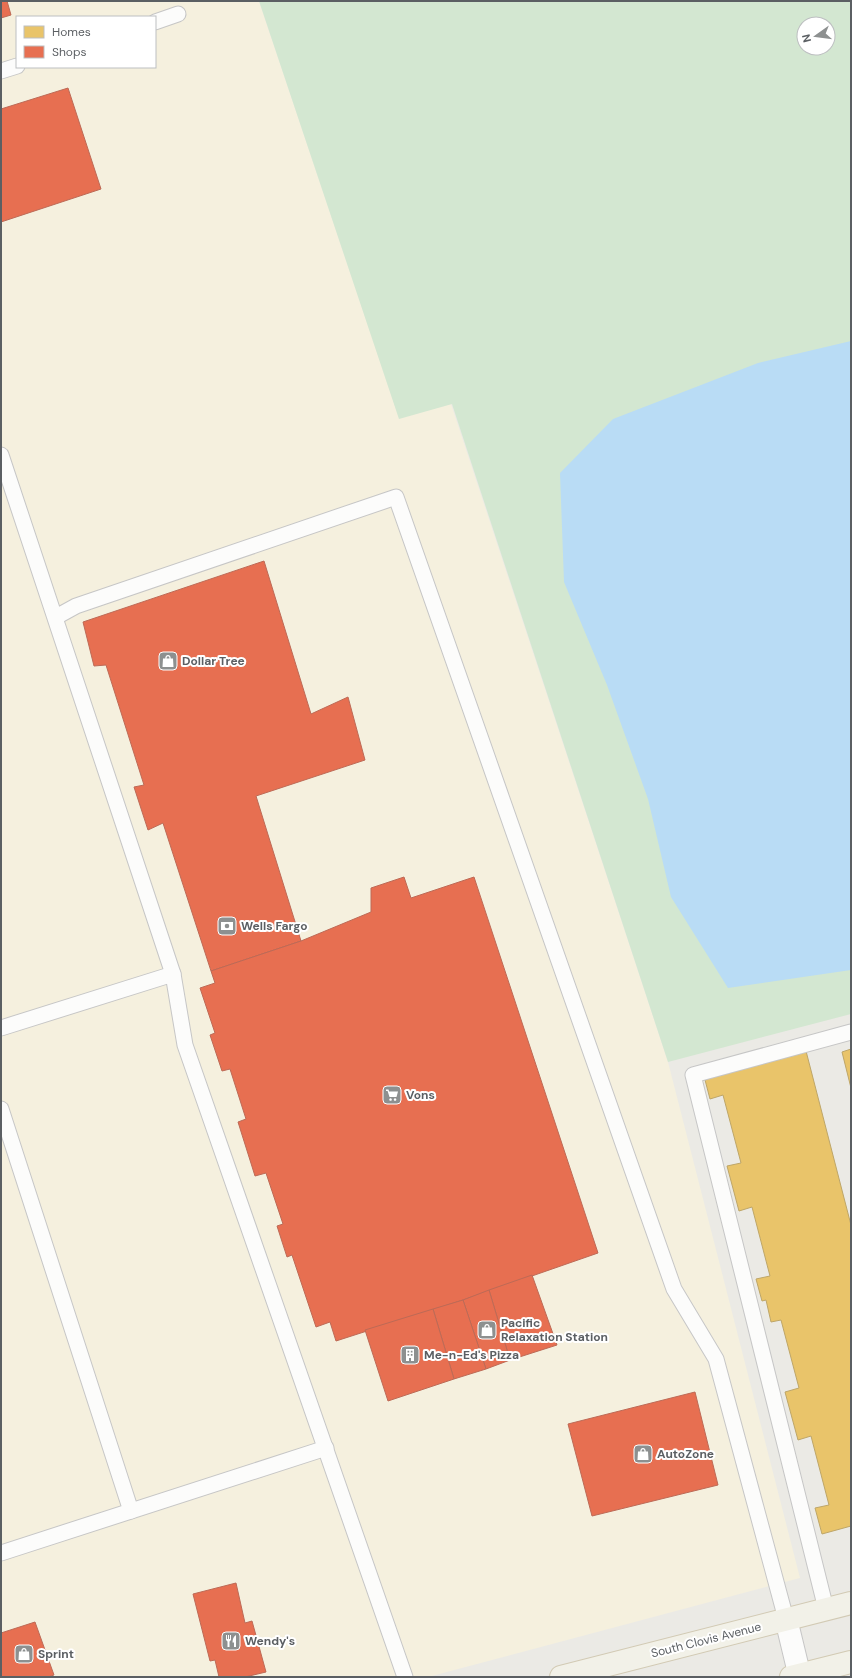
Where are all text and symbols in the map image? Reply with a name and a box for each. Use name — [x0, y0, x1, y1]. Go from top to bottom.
legend — [16, 16, 156, 68]
north arrow — [796, 16, 836, 56]
text: Homes — [52, 24, 91, 40]
text: N — [799, 33, 814, 44]
text: Shops — [52, 44, 87, 60]
shop icon: Dollar Tree — [157, 650, 179, 672]
place label: Dollar Tree — [182, 653, 245, 669]
bank icon: Wells Fargo — [216, 915, 238, 937]
place label: Wells Fargo — [241, 918, 308, 934]
supermarket icon: Vons — [381, 1084, 403, 1106]
place label: Vons — [406, 1087, 435, 1103]
place label: Pacific Relaxation Station — [501, 1315, 608, 1345]
shop icon: Pacific Relaxation Station — [476, 1319, 498, 1341]
building icon: Me-n-Ed's Pizza — [399, 1344, 421, 1366]
place label: Me-n-Ed's Pizza — [424, 1347, 519, 1363]
shop icon: AutoZone — [632, 1443, 654, 1465]
place label: AutoZone — [657, 1446, 714, 1462]
street label: South Clovis Avenue — [649, 1619, 763, 1661]
restaurant icon: Wendy's — [220, 1630, 242, 1652]
place label: Wendy's — [245, 1633, 295, 1649]
shop icon: Sprint — [13, 1643, 35, 1665]
place label: Sprint — [38, 1646, 74, 1662]

